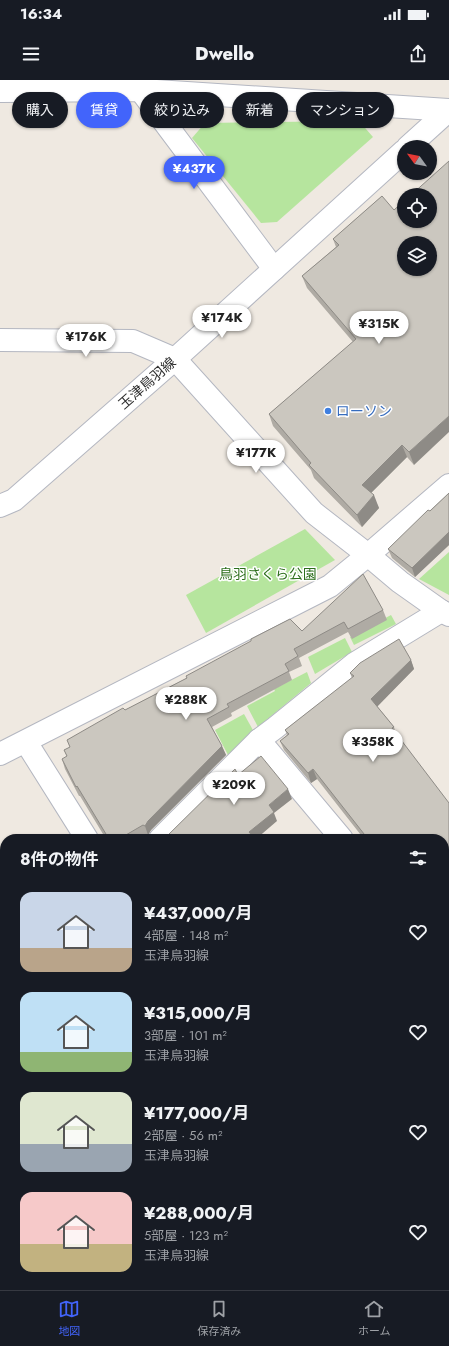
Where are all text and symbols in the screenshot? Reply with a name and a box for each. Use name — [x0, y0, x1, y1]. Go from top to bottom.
text: 16:34 — [20, 3, 62, 25]
text: Dwello — [195, 41, 254, 67]
icon: menu — [20, 43, 42, 65]
icon: share — [407, 43, 429, 65]
chip: 購入 — [12, 92, 68, 128]
chip: 賃貸 — [76, 92, 132, 128]
chip: 絞り込み — [140, 92, 224, 128]
chip: 新着 — [232, 92, 288, 128]
chip: マンション — [296, 92, 394, 128]
north arrow — [397, 140, 437, 180]
map controls — [397, 140, 437, 276]
pin: ¥437K — [166, 156, 222, 190]
text: ¥437K — [173, 159, 215, 178]
button: locate — [397, 188, 437, 228]
button: layers — [397, 236, 437, 276]
pin: ¥174K — [194, 305, 250, 339]
text: ¥174K — [201, 308, 243, 327]
pin: ¥315K — [351, 311, 407, 345]
text: ¥315K — [359, 314, 399, 333]
pin: ¥176K — [58, 324, 114, 358]
text: ¥176K — [66, 327, 106, 346]
street label: 玉津鳥羽線 — [114, 352, 180, 414]
place label: ローソン — [336, 401, 392, 421]
marker: ローソン — [323, 406, 333, 416]
pin: ¥177K — [228, 440, 284, 474]
text: ¥177K — [236, 443, 276, 462]
park label: 鳥羽さくら公園 — [219, 564, 317, 584]
pin: ¥288K — [158, 687, 214, 721]
text: ¥288K — [165, 690, 207, 709]
pin: ¥358K — [345, 729, 401, 763]
text: ¥358K — [352, 732, 394, 751]
pin: ¥209K — [206, 772, 262, 806]
text: ¥209K — [212, 775, 256, 794]
text: 8件の物件 — [20, 847, 99, 871]
icon: filters — [407, 847, 429, 869]
text: ¥437,000/月 — [144, 901, 253, 925]
icon: home — [52, 908, 100, 956]
icon: heart — [407, 921, 429, 943]
text: 4部屋 · 148 m² — [144, 926, 228, 945]
text: 玉津鳥羽線 — [144, 946, 209, 965]
text: ¥315,000/月 — [144, 1001, 252, 1025]
icon: home — [52, 1008, 100, 1056]
icon: heart — [407, 1021, 429, 1043]
text: 3部屋 · 101 m² — [144, 1026, 227, 1045]
text: 玉津鳥羽線 — [144, 1046, 209, 1065]
text: ¥177,000/月 — [144, 1101, 249, 1125]
icon: home — [52, 1108, 100, 1156]
icon: heart — [407, 1121, 429, 1143]
text: 2部屋 · 56 m² — [144, 1126, 222, 1145]
text: 玉津鳥羽線 — [144, 1146, 209, 1165]
text: ¥288,000/月 — [144, 1201, 254, 1225]
icon: home — [52, 1208, 100, 1256]
icon: heart — [407, 1221, 429, 1243]
text: 5部屋 · 123 m² — [144, 1226, 228, 1245]
text: 玉津鳥羽線 — [144, 1246, 209, 1265]
tab: 地図 — [58, 1298, 80, 1339]
tab: 保存済み — [197, 1298, 241, 1339]
tab: ホーム — [358, 1298, 391, 1339]

